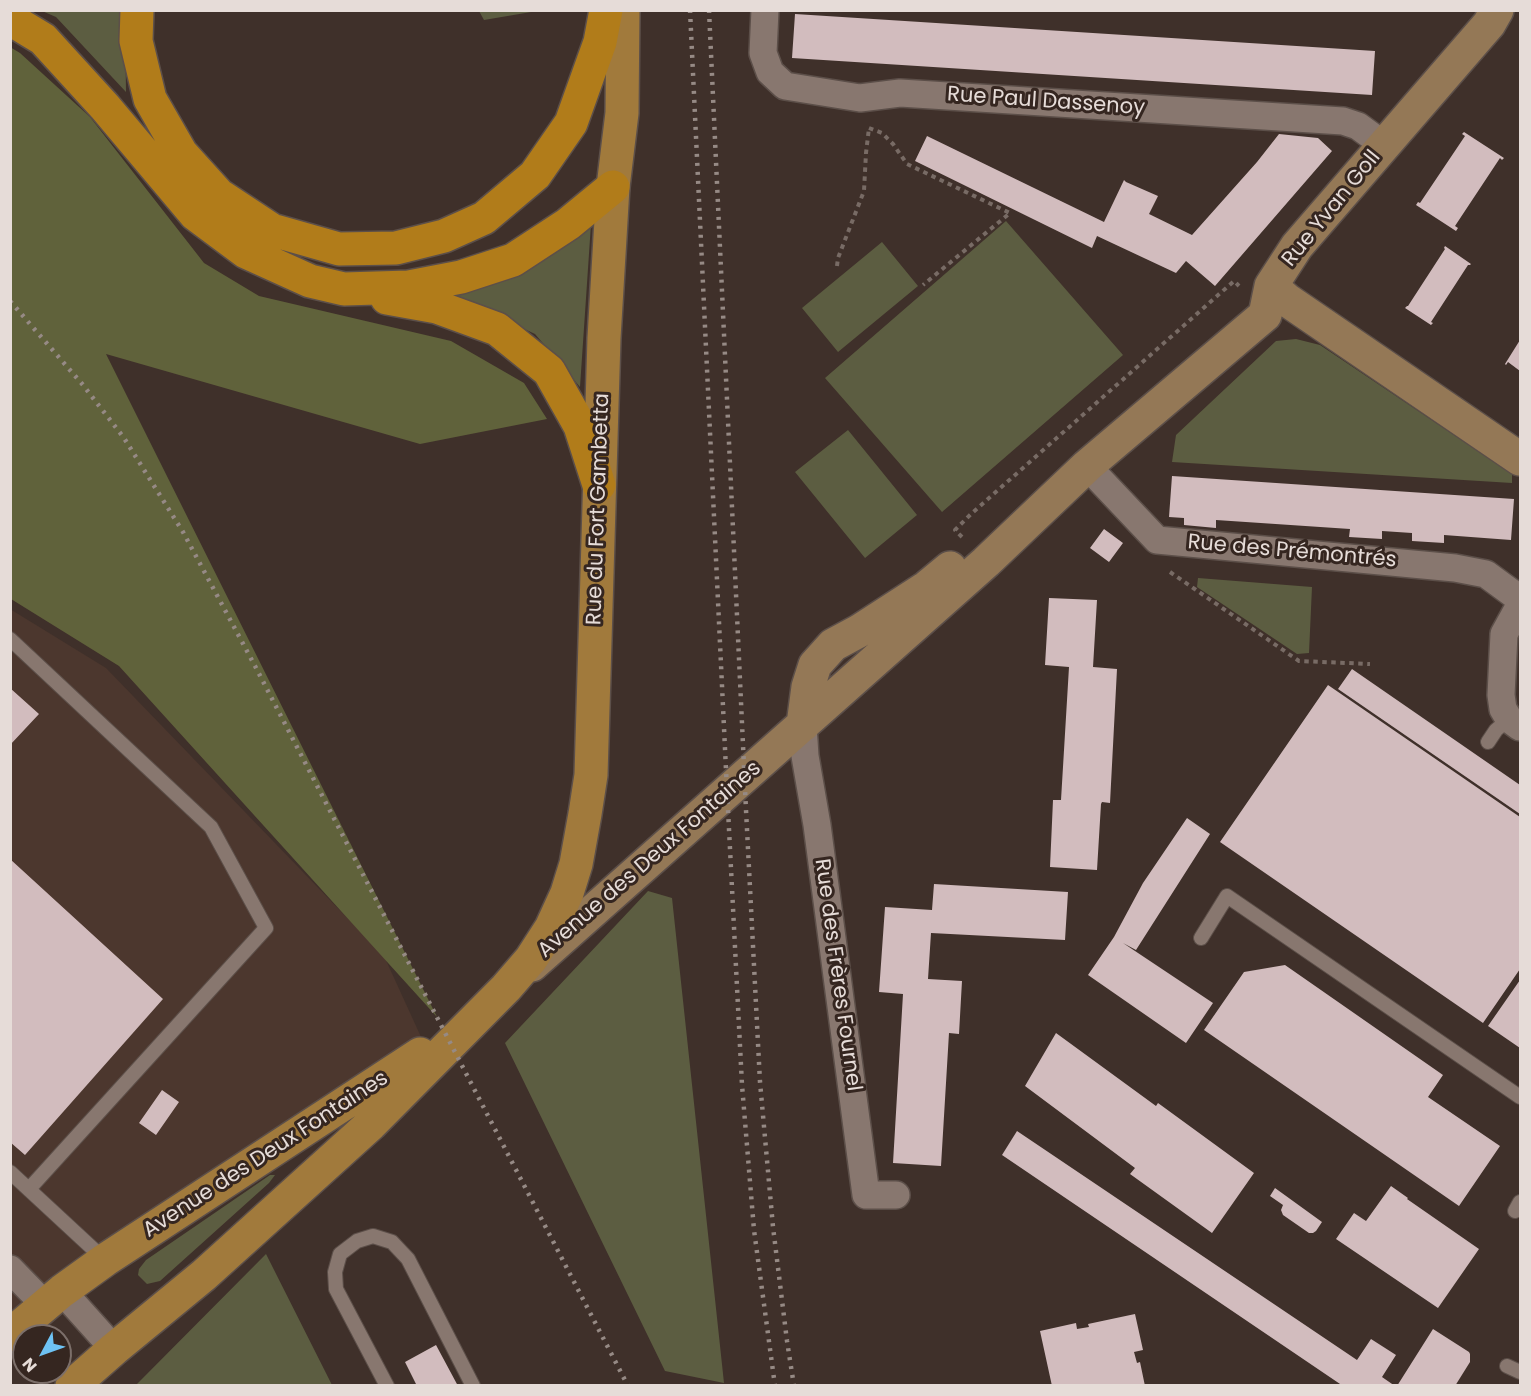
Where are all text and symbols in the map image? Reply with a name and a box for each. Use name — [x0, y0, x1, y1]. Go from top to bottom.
street label: Rue Paul Dassenoy — [946, 83, 1146, 121]
street label: Rue Yvan Goll — [1277, 146, 1387, 272]
street label: Rue du Fort Gambetta — [582, 393, 616, 625]
street label: Rue des Prémontrés — [1187, 530, 1397, 574]
street label: Avenue des Deux Fontaines — [533, 756, 767, 964]
street label: Rue des Frères Fournel — [808, 857, 866, 1093]
street label: Avenue des Deux Fontaines — [139, 1066, 393, 1244]
north arrow — [12, 1324, 72, 1384]
text: N — [17, 1353, 42, 1377]

